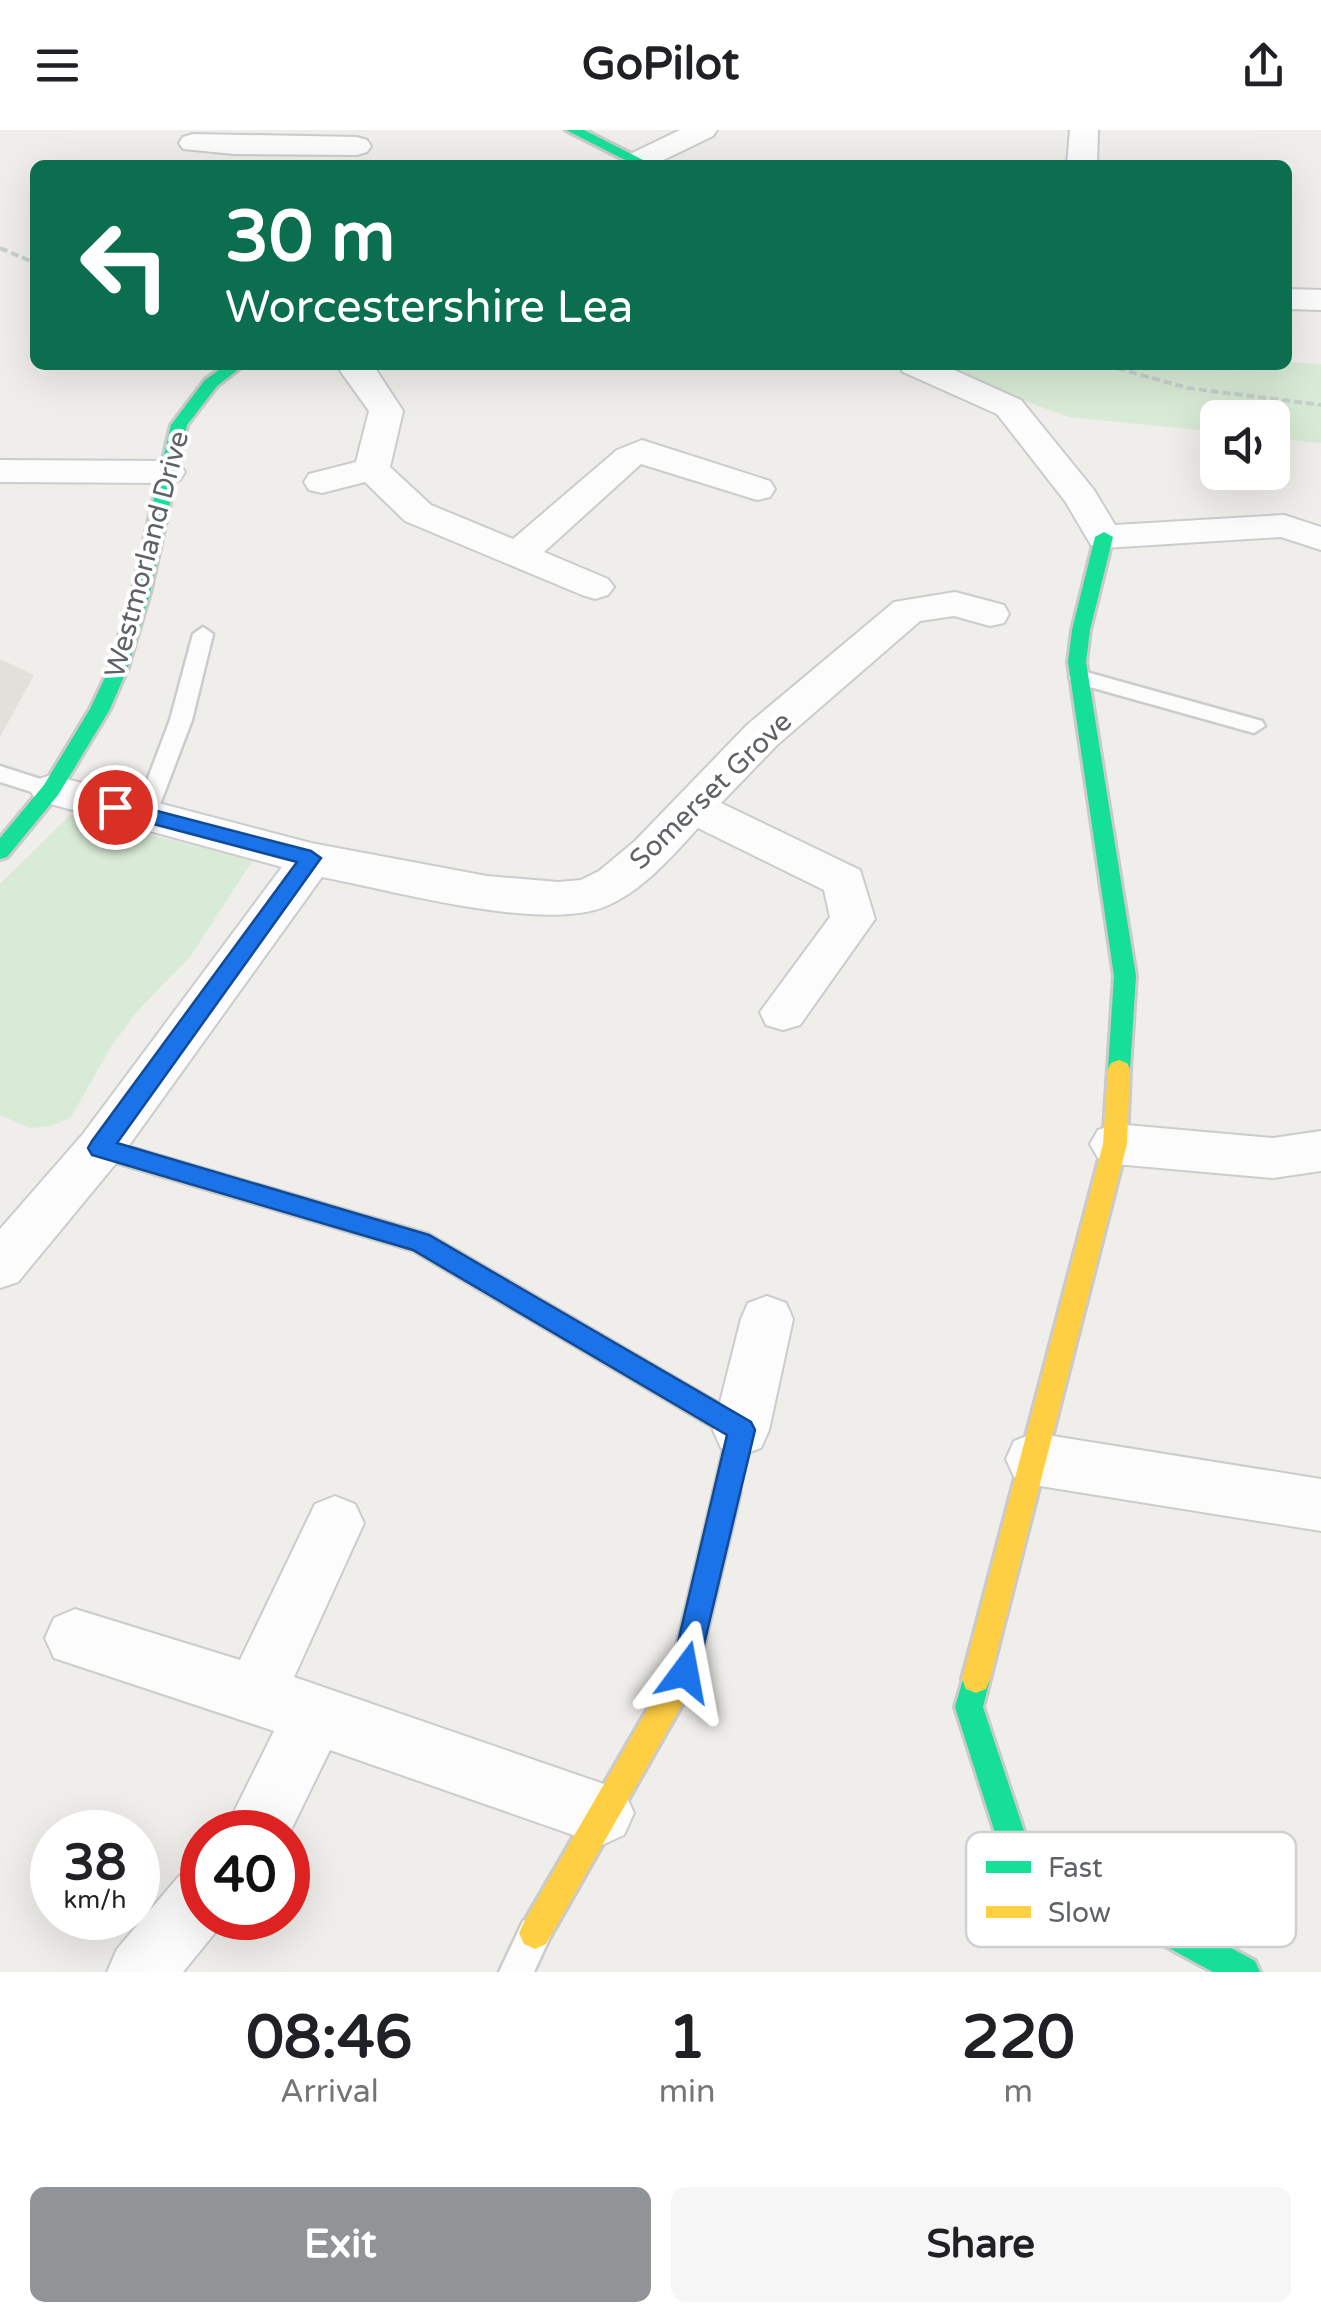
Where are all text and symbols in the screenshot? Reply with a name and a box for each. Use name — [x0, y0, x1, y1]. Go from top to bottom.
icon: menu — [30, 38, 85, 93]
text: GoPilot — [582, 38, 739, 92]
icon: share — [1236, 38, 1291, 93]
text: 30 m — [225, 196, 395, 280]
icon: left — [60, 200, 190, 330]
text: Worcestershire Lea — [225, 281, 633, 335]
map controls — [1200, 400, 1290, 490]
button: sound — [1200, 400, 1290, 490]
street label: Westmorland Drive — [98, 427, 196, 681]
street label: Somerset Grove — [622, 705, 799, 877]
pin — [73, 765, 158, 850]
icon: arrive — [88, 780, 143, 835]
position arrow — [633, 1620, 737, 1724]
speed limit sign: 40 — [180, 1810, 310, 1940]
legend — [966, 1832, 1296, 1947]
text: 38 — [64, 1833, 126, 1893]
text: Fast — [1048, 1851, 1103, 1885]
text: km/h — [64, 1885, 126, 1915]
text: Slow — [1048, 1896, 1111, 1930]
text: 08:46 — [246, 2002, 413, 2074]
text: 1 — [668, 2002, 706, 2074]
text: 220 — [962, 2002, 1075, 2074]
text: Arrival — [280, 2073, 379, 2111]
text: min — [659, 2073, 716, 2111]
text: m — [1004, 2073, 1033, 2111]
button: Exit — [30, 2187, 651, 2302]
button: Share — [671, 2187, 1291, 2302]

